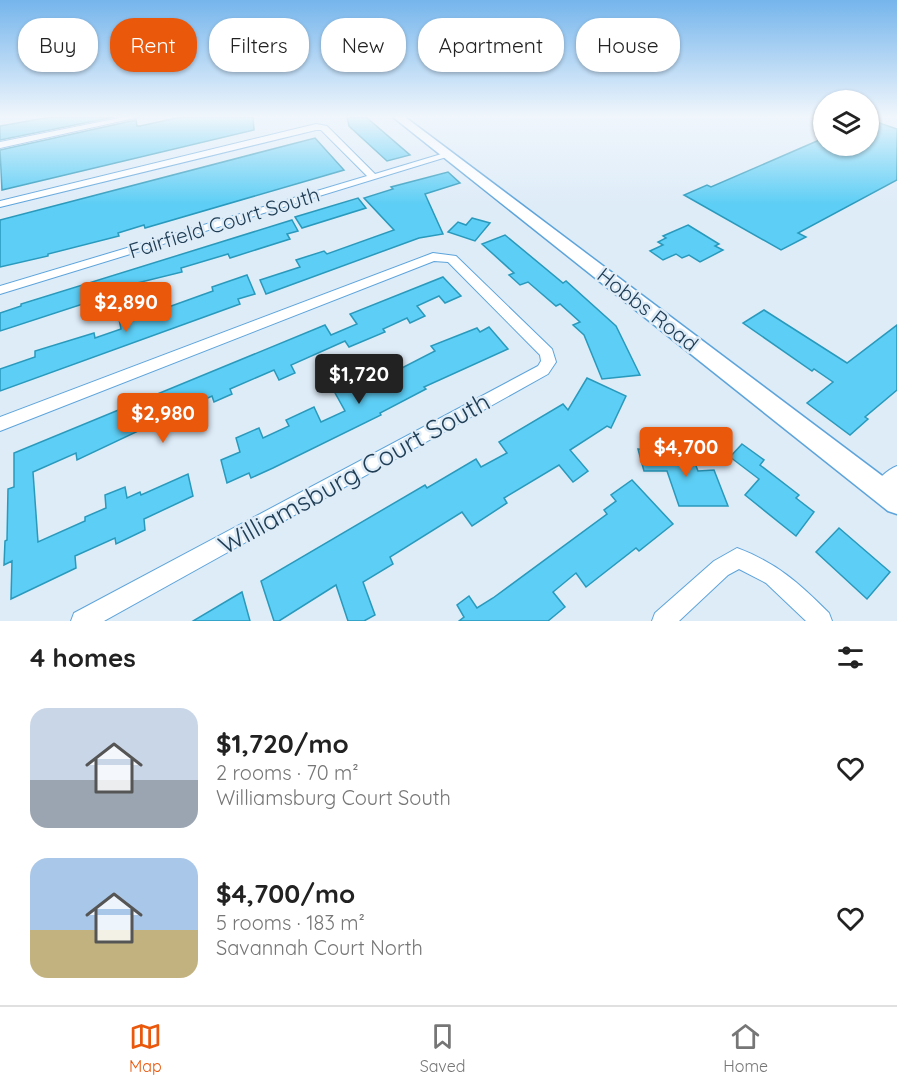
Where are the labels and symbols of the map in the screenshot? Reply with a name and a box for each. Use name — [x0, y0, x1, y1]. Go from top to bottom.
street label: Fairfield Court South — [125, 181, 323, 263]
street label: Hobbs Road — [592, 262, 704, 356]
pin: $2,890 — [77, 282, 175, 333]
pin: $1,720 — [310, 354, 408, 405]
street label: Williamsburg Court South — [212, 385, 496, 561]
pin: $2,980 — [114, 393, 212, 444]
pin: $4,700 — [637, 427, 735, 478]

